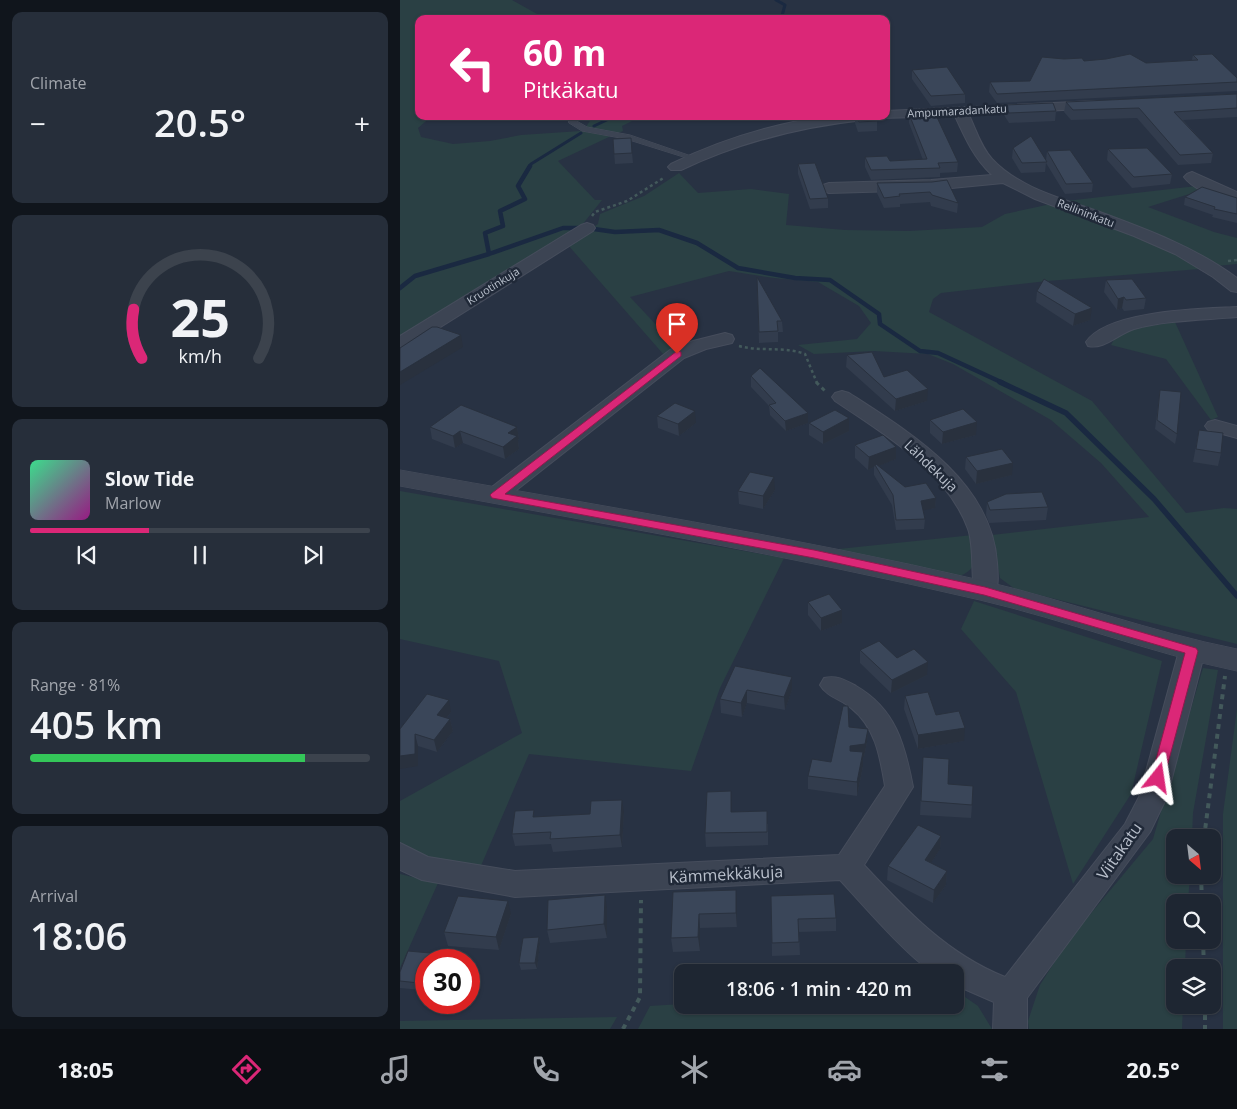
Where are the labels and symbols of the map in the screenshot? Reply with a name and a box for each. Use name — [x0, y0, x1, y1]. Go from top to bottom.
street label: Ampumaradankatu — [907, 100, 1007, 121]
street label: Reilininkatu — [1055, 195, 1117, 230]
street label: Kruotinkuja — [464, 263, 522, 308]
pin — [656, 303, 698, 354]
street label: Lähdekuja — [901, 435, 962, 496]
position arrow — [1131, 751, 1183, 803]
street label: Viitakatu — [1091, 818, 1147, 884]
north arrow — [1166, 829, 1221, 884]
street label: Kämmekkäkuja — [668, 860, 784, 888]
speed limit sign: 30 — [415, 949, 480, 1014]

